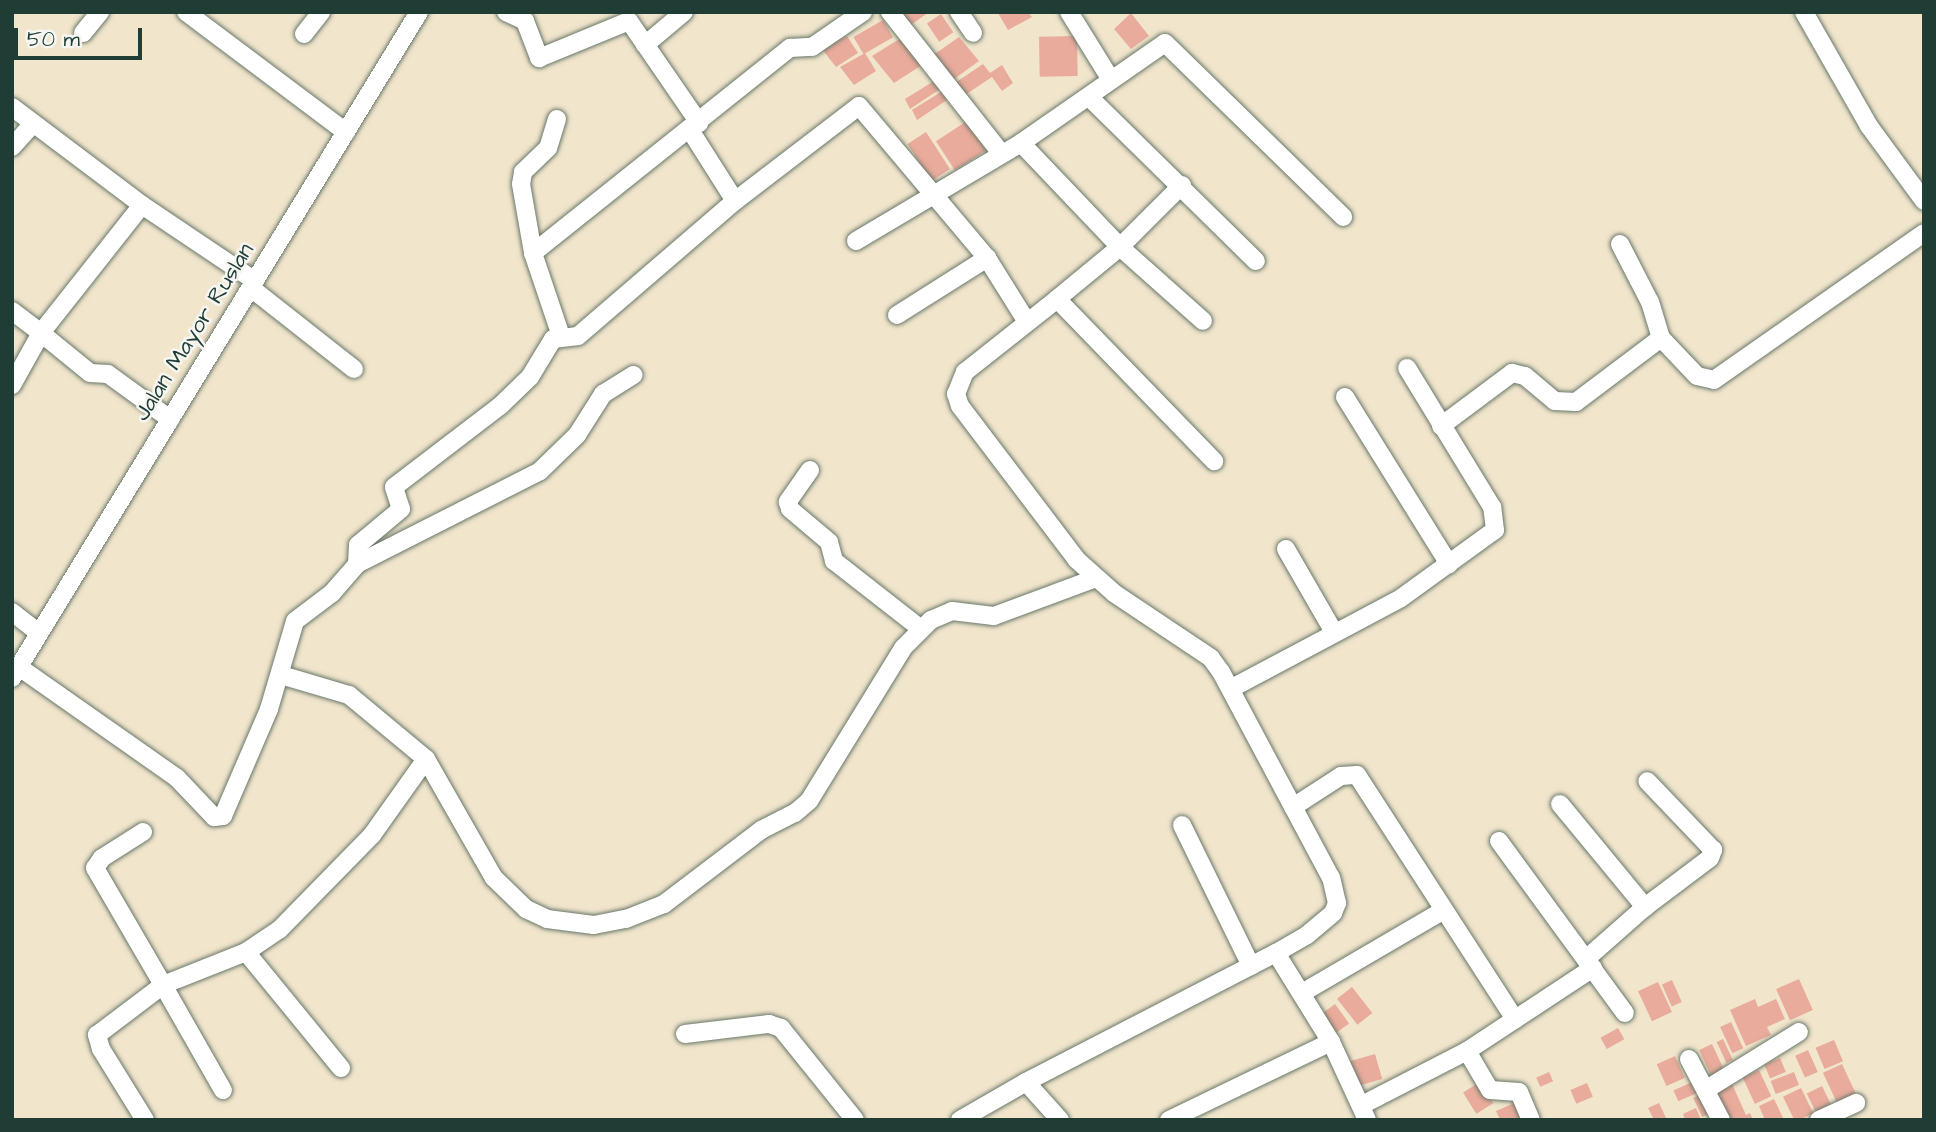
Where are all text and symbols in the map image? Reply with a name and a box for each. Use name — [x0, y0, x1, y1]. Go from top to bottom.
scale bar — [18, 14, 145, 58]
text: 50 m — [27, 25, 80, 54]
street label: Jalan Mayor Ruslan — [128, 238, 260, 426]

